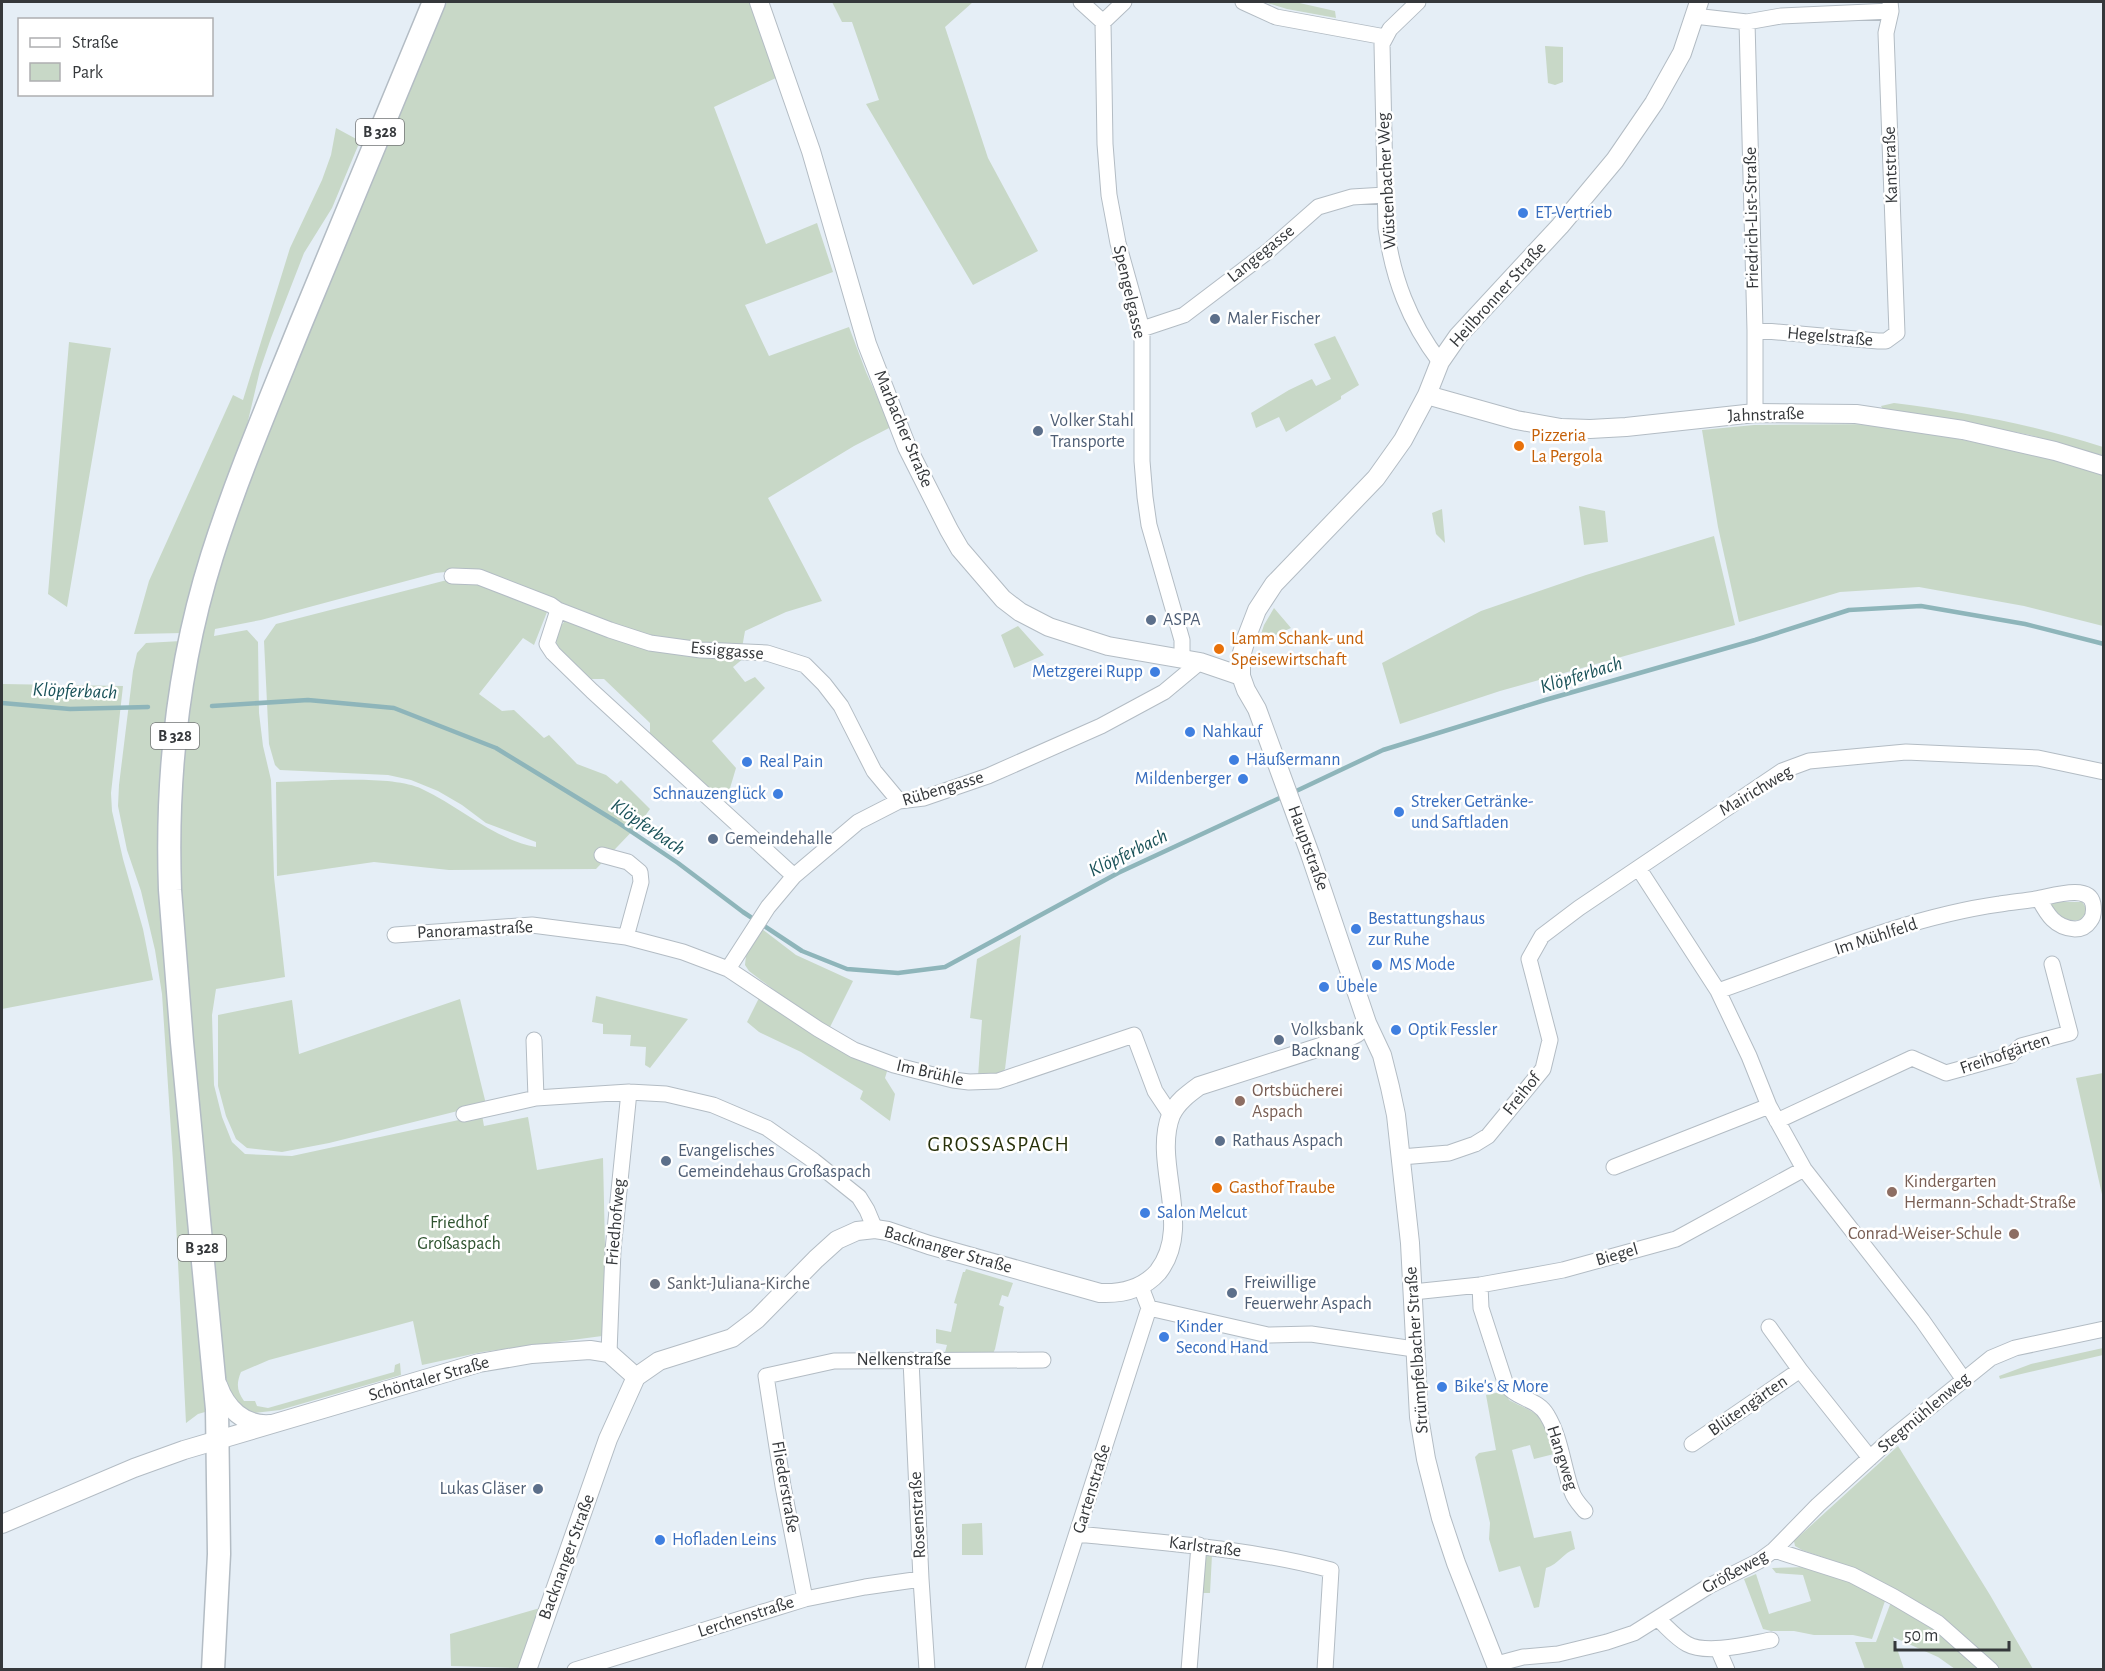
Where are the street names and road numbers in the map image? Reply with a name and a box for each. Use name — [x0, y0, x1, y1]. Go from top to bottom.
street label: Wüstenbacher Weg — [1374, 112, 1400, 250]
road number: B 328 — [356, 119, 404, 145]
street label: Kantstraße — [1881, 126, 1901, 204]
street label: Friedrich-List-Straße — [1742, 147, 1762, 289]
street label: Langegasse — [1224, 222, 1298, 286]
street label: Heilbronner Straße — [1446, 239, 1550, 351]
street label: Spengelgasse — [1110, 244, 1148, 340]
street label: Hegelstraße — [1786, 324, 1874, 350]
street label: Marbacher Straße — [870, 368, 936, 490]
street label: Jahnstraße — [1727, 405, 1805, 425]
street label: Essiggasse — [690, 639, 764, 663]
road number: B 328 — [151, 723, 199, 749]
street label: Mairichweg — [1716, 762, 1796, 820]
street label: Rübengasse — [900, 768, 986, 810]
street label: Hauptstraße — [1284, 803, 1332, 893]
street label: Im Mühlfeld — [1832, 915, 1920, 959]
street label: Panoramastraße — [417, 918, 533, 942]
street label: Freihofgärten — [1958, 1030, 2052, 1078]
street label: Im Brühle — [895, 1057, 965, 1089]
street label: Freihof — [1500, 1068, 1545, 1119]
street label: Friedhofweg — [603, 1178, 629, 1266]
street label: Backnanger Straße — [882, 1223, 1014, 1277]
road number: B 328 — [178, 1235, 226, 1261]
street label: Biegel — [1594, 1240, 1640, 1270]
street label: Strümpfelbacher Straße — [1402, 1266, 1432, 1434]
street label: Nelkenstraße — [857, 1351, 951, 1369]
street label: Schöntaler Straße — [367, 1353, 491, 1405]
street label: Stegmühlenweg — [1874, 1369, 1974, 1457]
street label: Blütengärten — [1705, 1372, 1791, 1440]
street label: Hangweg — [1543, 1423, 1581, 1493]
street label: Fliederstraße — [768, 1440, 802, 1534]
street label: Gartenstraße — [1070, 1442, 1114, 1536]
street label: Rosenstraße — [907, 1471, 929, 1559]
street label: Backnanger Straße — [536, 1492, 598, 1622]
street label: Karlstraße — [1168, 1534, 1242, 1560]
street label: Größeweg — [1699, 1547, 1771, 1597]
street label: Lerchenstraße — [696, 1593, 796, 1641]

